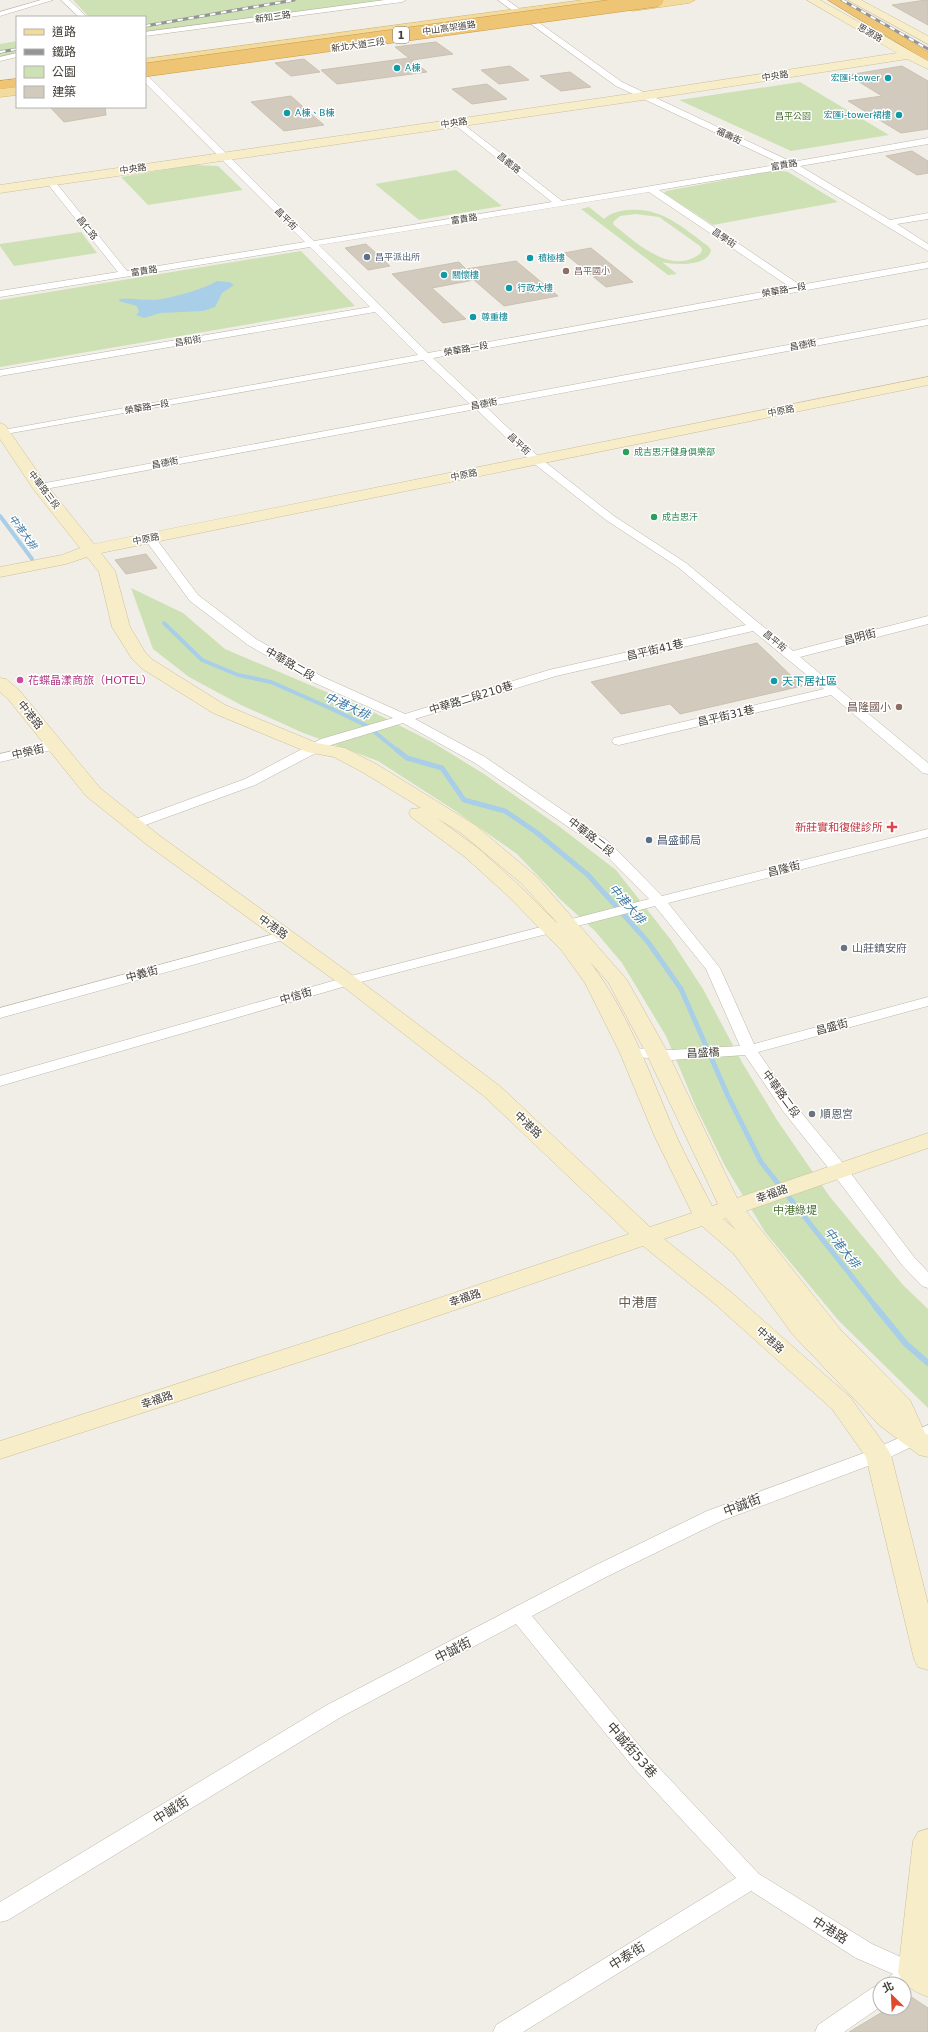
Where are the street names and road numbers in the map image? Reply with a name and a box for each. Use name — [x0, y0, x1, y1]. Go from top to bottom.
street label: 新知三路 — [254, 10, 292, 24]
street label: 中山高架道路 — [422, 19, 476, 37]
street label: 思源路 — [856, 22, 884, 44]
road number: 1 — [393, 27, 409, 43]
street label: 新北大道三段 — [331, 36, 385, 54]
street label: 中央路 — [761, 69, 789, 83]
street label: 中央路 — [440, 116, 468, 130]
street label: 福壽街 — [715, 126, 743, 146]
street label: 昌義路 — [495, 151, 523, 175]
street label: 富貴路 — [770, 158, 798, 172]
street label: 中央路 — [119, 162, 147, 176]
street label: 昌平街 — [273, 206, 299, 232]
street label: 富貴路 — [450, 212, 478, 226]
street label: 昌仁路 — [75, 214, 99, 242]
street label: 昌學街 — [710, 226, 738, 250]
street label: 富貴路 — [130, 264, 158, 278]
street label: 榮華路一段 — [761, 281, 807, 299]
street label: 昌和街 — [174, 334, 202, 348]
street label: 昌德街 — [789, 337, 817, 352]
street label: 榮華路一段 — [443, 340, 489, 358]
street label: 昌德街 — [470, 396, 498, 411]
street label: 榮華路一段 — [124, 398, 170, 416]
street label: 中原路 — [767, 404, 795, 418]
street label: 昌平街 — [506, 431, 532, 457]
street label: 昌德街 — [151, 455, 179, 470]
street label: 中原路 — [450, 468, 478, 482]
street label: 中華路三段 — [26, 469, 62, 511]
street label: 中原路 — [132, 532, 160, 546]
street label: 昌明街 — [842, 626, 878, 648]
street label: 昌平街 — [761, 629, 789, 653]
street label: 昌平街41巷 — [625, 637, 685, 663]
street label: 中華路二段 — [263, 645, 317, 683]
street label: 中華路二段210巷 — [428, 679, 514, 717]
street label: 中港路 — [15, 698, 45, 732]
street label: 昌平街31巷 — [696, 703, 756, 729]
street label: 中榮街 — [10, 742, 46, 762]
street label: 中華路二段 — [565, 815, 617, 859]
street label: 昌隆街 — [766, 859, 802, 879]
street label: 中港路 — [256, 912, 290, 942]
street label: 中義街 — [124, 963, 160, 985]
street label: 中信街 — [278, 985, 314, 1007]
street label: 昌盛街 — [814, 1016, 850, 1038]
street label: 昌盛橋 — [686, 1046, 720, 1060]
street label: 中華路二段 — [760, 1068, 802, 1120]
street label: 中港路 — [512, 1109, 544, 1141]
street label: 幸福路 — [754, 1182, 790, 1206]
street label: 幸福路 — [447, 1287, 483, 1309]
street label: 中港路 — [753, 1324, 787, 1356]
street label: 幸福路 — [139, 1389, 175, 1411]
street label: 中誠街 — [721, 1491, 763, 1519]
street label: 中誠街 — [432, 1634, 474, 1666]
street label: 中誠街53巷 — [604, 1719, 660, 1781]
street label: 中誠街 — [150, 1793, 192, 1827]
street label: 中港路 — [809, 1913, 851, 1947]
street label: 中泰街 — [606, 1939, 648, 1973]

